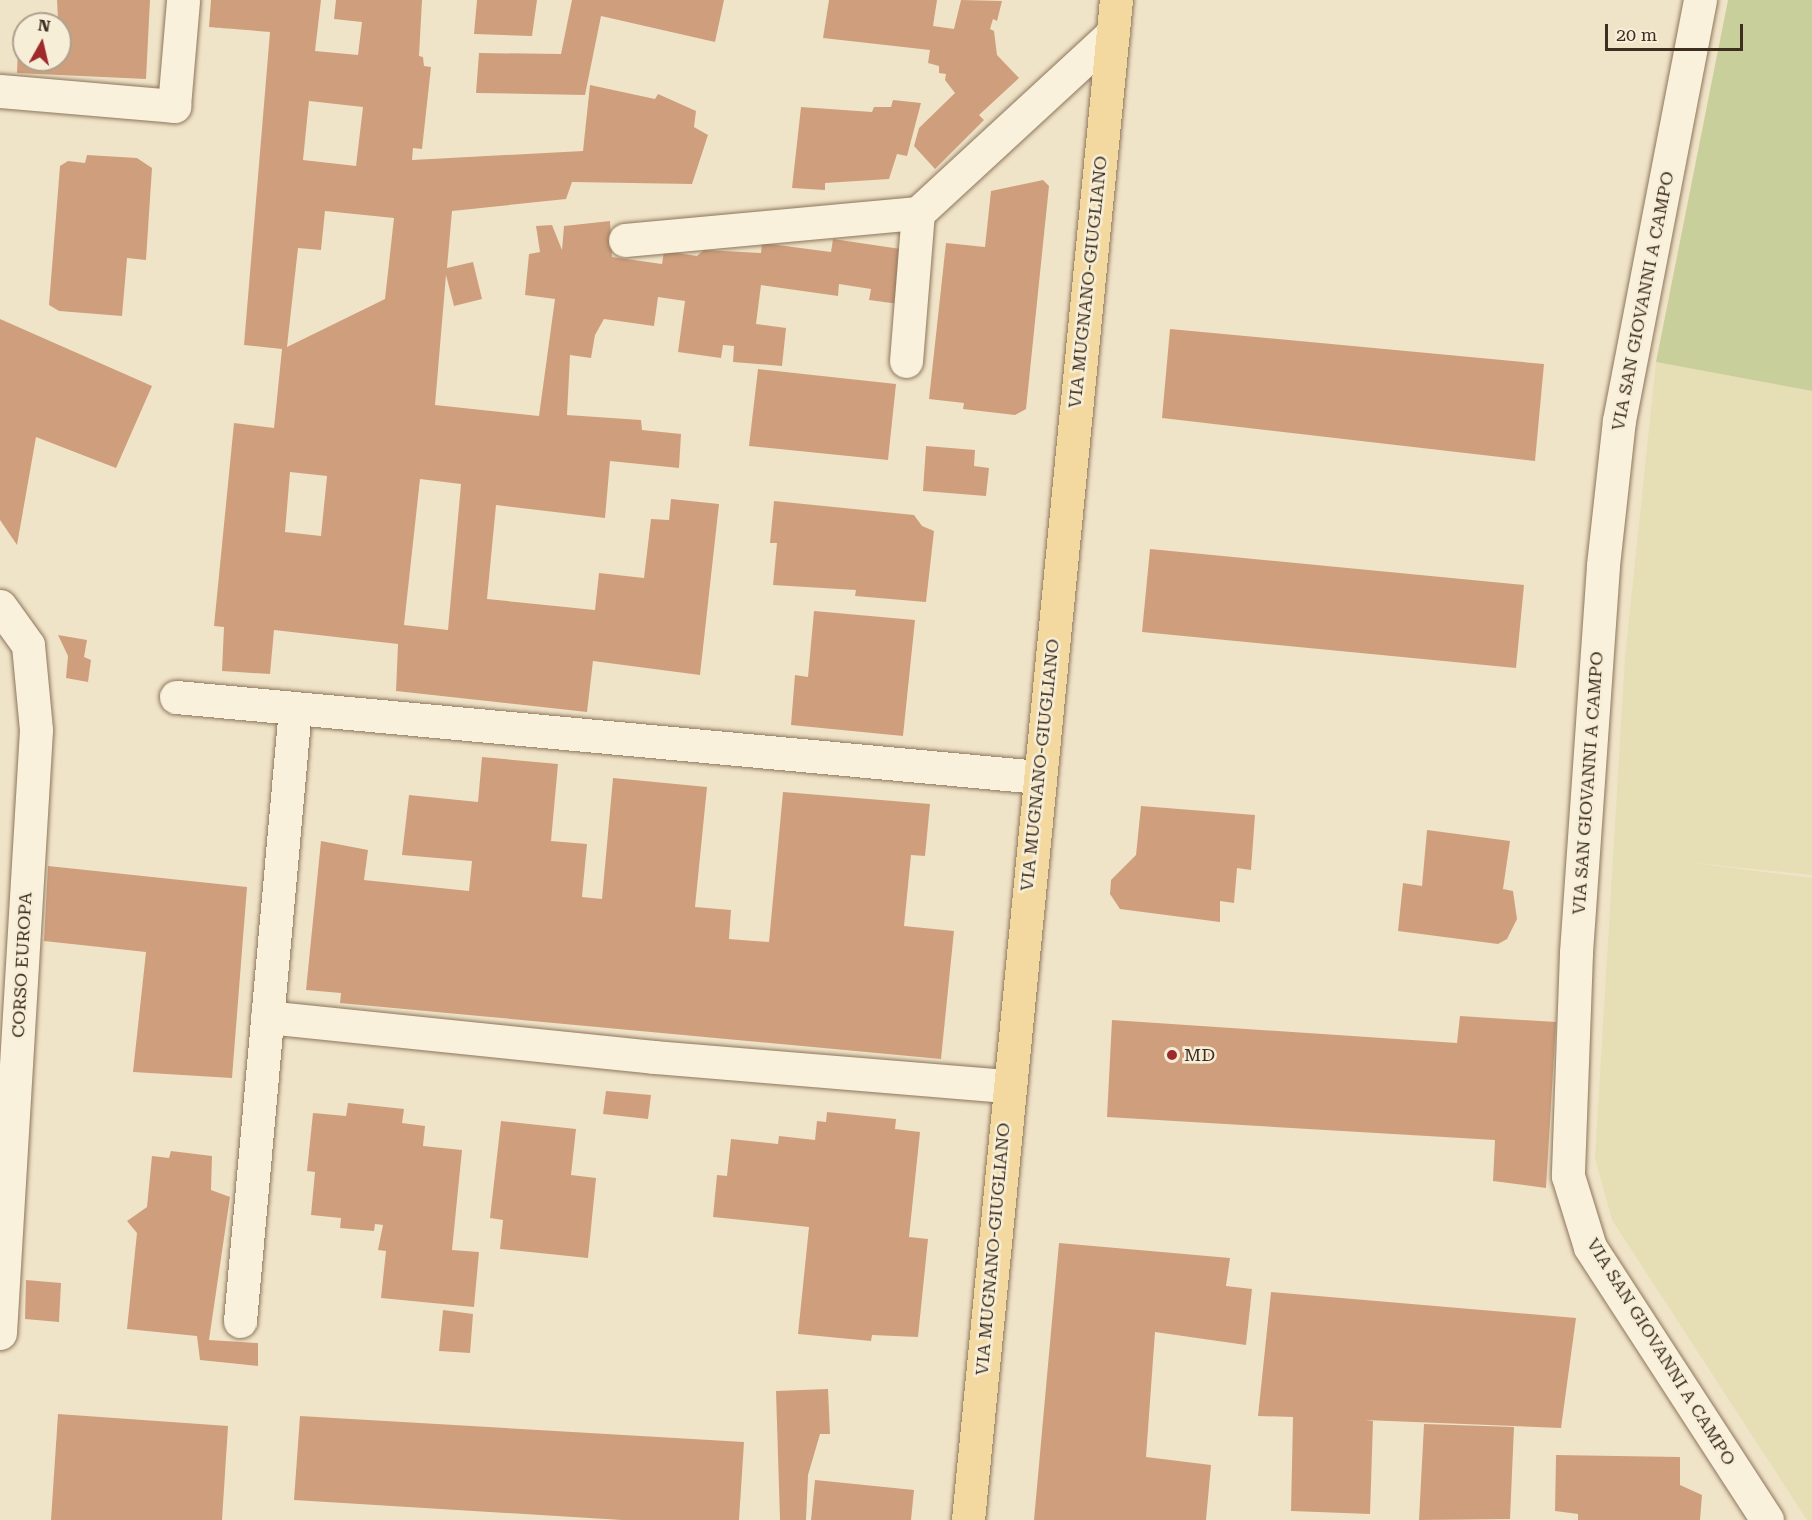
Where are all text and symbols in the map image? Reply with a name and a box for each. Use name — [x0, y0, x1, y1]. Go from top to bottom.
north arrow — [12, 12, 72, 72]
scale bar — [1608, 12, 1746, 50]
text: N — [37, 15, 52, 36]
text: 20 m — [1616, 24, 1657, 45]
street label: VIA MUGNANO-GIUGLIANO — [1064, 155, 1112, 409]
street label: VIA SAN GIOVANNI A CAMPO — [1607, 169, 1679, 433]
street label: VIA MUGNANO-GIUGLIANO — [1016, 638, 1064, 892]
street label: VIA SAN GIOVANNI A CAMPO — [1568, 651, 1608, 915]
street label: CORSO EUROPA — [7, 892, 37, 1038]
place label: MD — [1184, 1044, 1215, 1066]
marker: MD — [1165, 1048, 1179, 1062]
street label: VIA MUGNANO-GIUGLIANO — [971, 1122, 1015, 1376]
street label: VIA SAN GIOVANNI A CAMPO — [1582, 1234, 1740, 1470]

